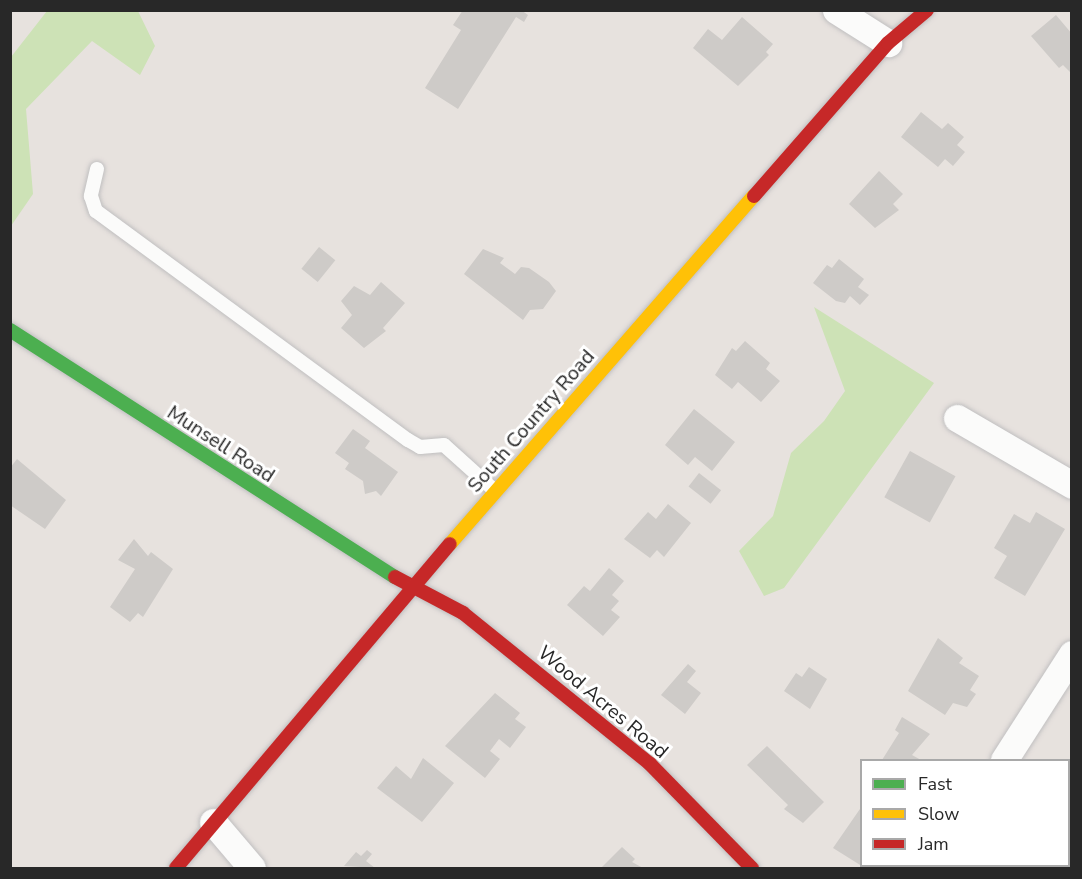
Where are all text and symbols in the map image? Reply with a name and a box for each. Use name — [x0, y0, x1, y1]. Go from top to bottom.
street label: South Country Road — [462, 345, 600, 497]
street label: Munsell Road — [163, 400, 279, 488]
street label: Wood Acres Road — [533, 641, 673, 763]
legend — [860, 759, 1070, 867]
text: Fast — [918, 772, 952, 796]
text: Slow — [918, 802, 959, 826]
text: Jam — [918, 832, 949, 856]

